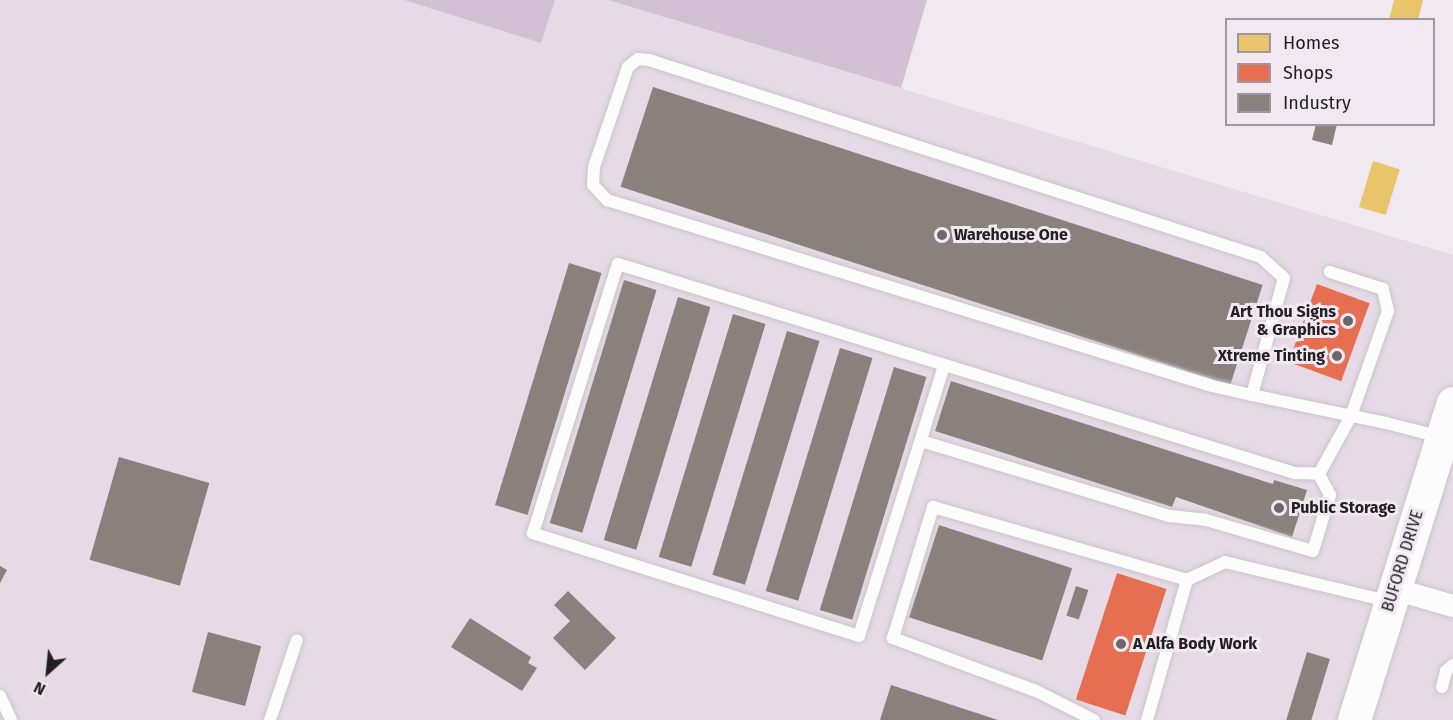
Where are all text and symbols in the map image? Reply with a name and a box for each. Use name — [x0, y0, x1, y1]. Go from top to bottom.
legend — [1225, 18, 1435, 126]
text: Homes — [1283, 32, 1339, 54]
text: Shops — [1283, 62, 1333, 84]
text: Industry — [1283, 92, 1351, 114]
place label: Warehouse One — [954, 225, 1068, 245]
marker: Warehouse One — [935, 228, 949, 242]
place label: Art Thou Signs & Graphics — [1231, 302, 1336, 340]
marker: Art Thou Signs & Graphics — [1341, 314, 1355, 328]
place label: Xtreme Tinting — [1218, 346, 1325, 366]
marker: Xtreme Tinting — [1330, 349, 1344, 363]
place label: Public Storage — [1291, 498, 1396, 518]
marker: Public Storage — [1272, 501, 1286, 515]
street label: BUFORD DRIVE — [1378, 508, 1428, 614]
place label: A Alfa Body Work — [1133, 634, 1257, 654]
marker: A Alfa Body Work — [1114, 637, 1128, 651]
north arrow — [18, 642, 78, 702]
text: N — [31, 678, 49, 699]

